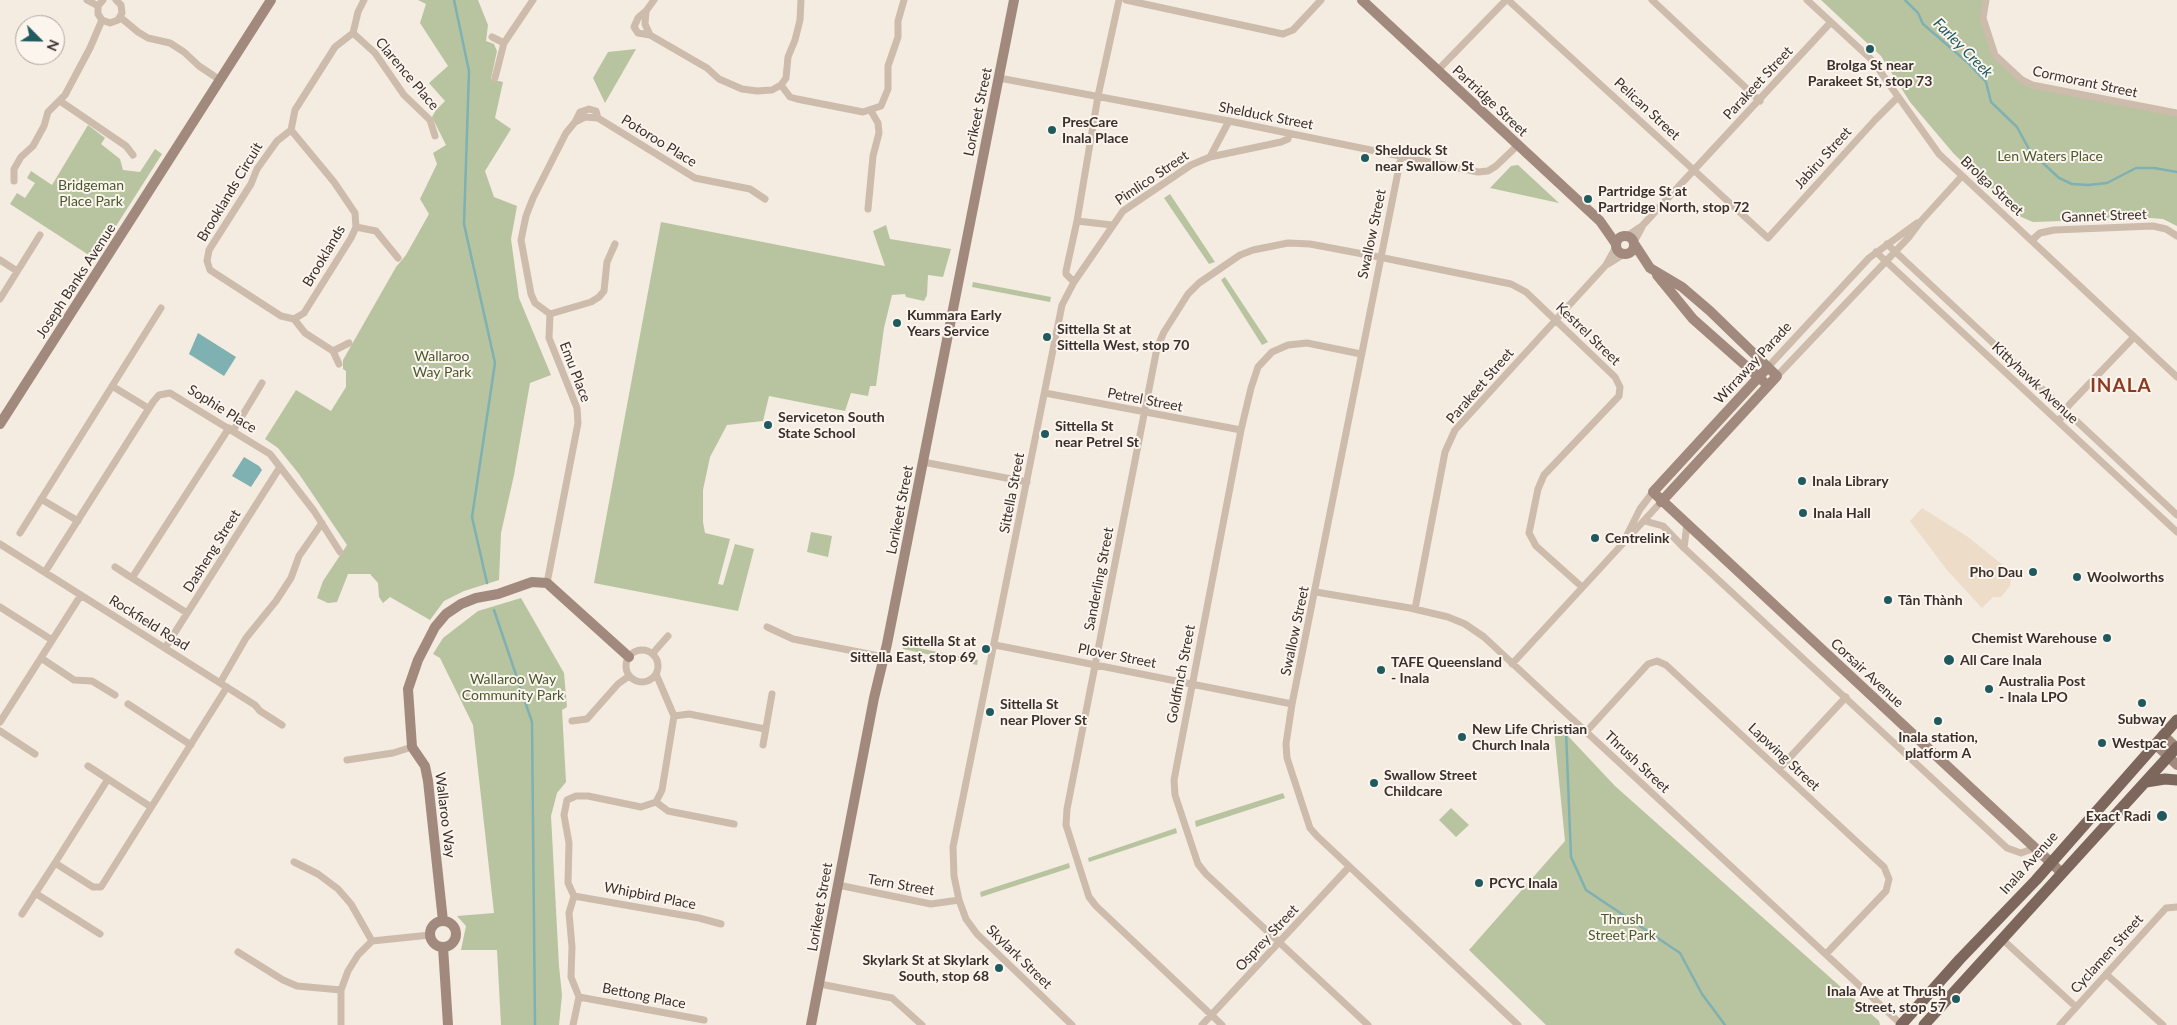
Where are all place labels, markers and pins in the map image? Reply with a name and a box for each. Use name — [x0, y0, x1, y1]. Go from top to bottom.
marker: Brolga St near Parakeet St, stop 73 — [1864, 43, 1876, 55]
place label: Brolga St near Parakeet St, stop 73 — [1808, 57, 1932, 90]
place label: PresCare Inala Place — [1062, 114, 1128, 146]
marker: PresCare Inala Place — [1046, 124, 1058, 136]
place label: Shelduck St near Swallow St — [1375, 142, 1474, 174]
marker: Shelduck St near Swallow St — [1359, 152, 1371, 164]
place label: Partridge St at Partridge North, stop 72 — [1598, 183, 1749, 216]
marker: Partridge St at Partridge North, stop 72 — [1582, 193, 1594, 205]
place label: Kummara Early Years Service — [907, 307, 1002, 340]
marker: Kummara Early Years Service — [891, 317, 903, 329]
place label: Sittella St at Sittella West, stop 70 — [1057, 321, 1189, 354]
marker: Sittella St at Sittella West, stop 70 — [1041, 331, 1053, 343]
place label: Serviceton South State School — [778, 409, 885, 442]
place label: Sittella St near Petrel St — [1055, 418, 1139, 451]
marker: Serviceton South State School — [762, 419, 774, 431]
marker: Sittella St near Petrel St — [1039, 428, 1051, 440]
place label: Inala Library — [1812, 473, 1889, 489]
marker: Inala Library — [1796, 475, 1808, 487]
place label: Inala Hall — [1813, 505, 1871, 521]
marker: Inala Hall — [1797, 507, 1809, 519]
place label: Centrelink — [1605, 530, 1670, 546]
marker: Centrelink — [1589, 532, 1601, 544]
place label: Pho Dau — [1970, 564, 2023, 580]
marker: Pho Dau — [2027, 566, 2039, 578]
place label: Woolworths — [2087, 569, 2164, 585]
marker: Woolworths — [2071, 571, 2083, 583]
place label: Tân Thành — [1898, 592, 1963, 608]
marker: Tân Thành — [1882, 594, 1894, 606]
place label: Chemist Warehouse — [1971, 630, 2097, 646]
marker: Chemist Warehouse — [2101, 632, 2113, 644]
place label: Sittella St at Sittella East, stop 69 — [850, 633, 976, 666]
marker: Sittella St at Sittella East, stop 69 — [980, 643, 992, 655]
place label: All Care Inala — [1960, 652, 2042, 668]
marker: All Care Inala — [1942, 653, 1956, 667]
place label: TAFE Queensland - Inala — [1391, 654, 1502, 686]
marker: TAFE Queensland - Inala — [1375, 664, 1387, 676]
place label: Australia Post - Inala LPO — [1999, 673, 2085, 706]
marker: Australia Post - Inala LPO — [1983, 683, 1995, 695]
place label: Sittella St near Plover St — [1000, 696, 1087, 729]
marker: Subway — [2136, 697, 2148, 709]
marker: Sittella St near Plover St — [984, 706, 996, 718]
place label: Subway — [2118, 711, 2166, 727]
marker: Inala station, platform A — [1932, 715, 1944, 727]
place label: New Life Christian Church Inala — [1472, 721, 1587, 754]
place label: Inala station, platform A — [1898, 729, 1978, 762]
marker: New Life Christian Church Inala — [1456, 731, 1468, 743]
place label: Westpac — [2112, 735, 2167, 751]
marker: Westpac — [2096, 737, 2108, 749]
place label: Swallow Street Childcare — [1384, 767, 1477, 800]
marker: Swallow Street Childcare — [1368, 777, 1380, 789]
place label: Exact Radi — [2086, 808, 2151, 824]
marker: Exact Radi — [2155, 809, 2169, 823]
place label: PCYC Inala — [1489, 875, 1558, 891]
marker: PCYC Inala — [1473, 877, 1485, 889]
place label: Skylark St at Skylark South, stop 68 — [863, 952, 989, 984]
marker: Skylark St at Skylark South, stop 68 — [993, 962, 1005, 974]
place label: Inala Ave at Thrush Street, stop 57 — [1827, 983, 1946, 1016]
marker: Inala Ave at Thrush Street, stop 57 — [1950, 993, 1962, 1005]

